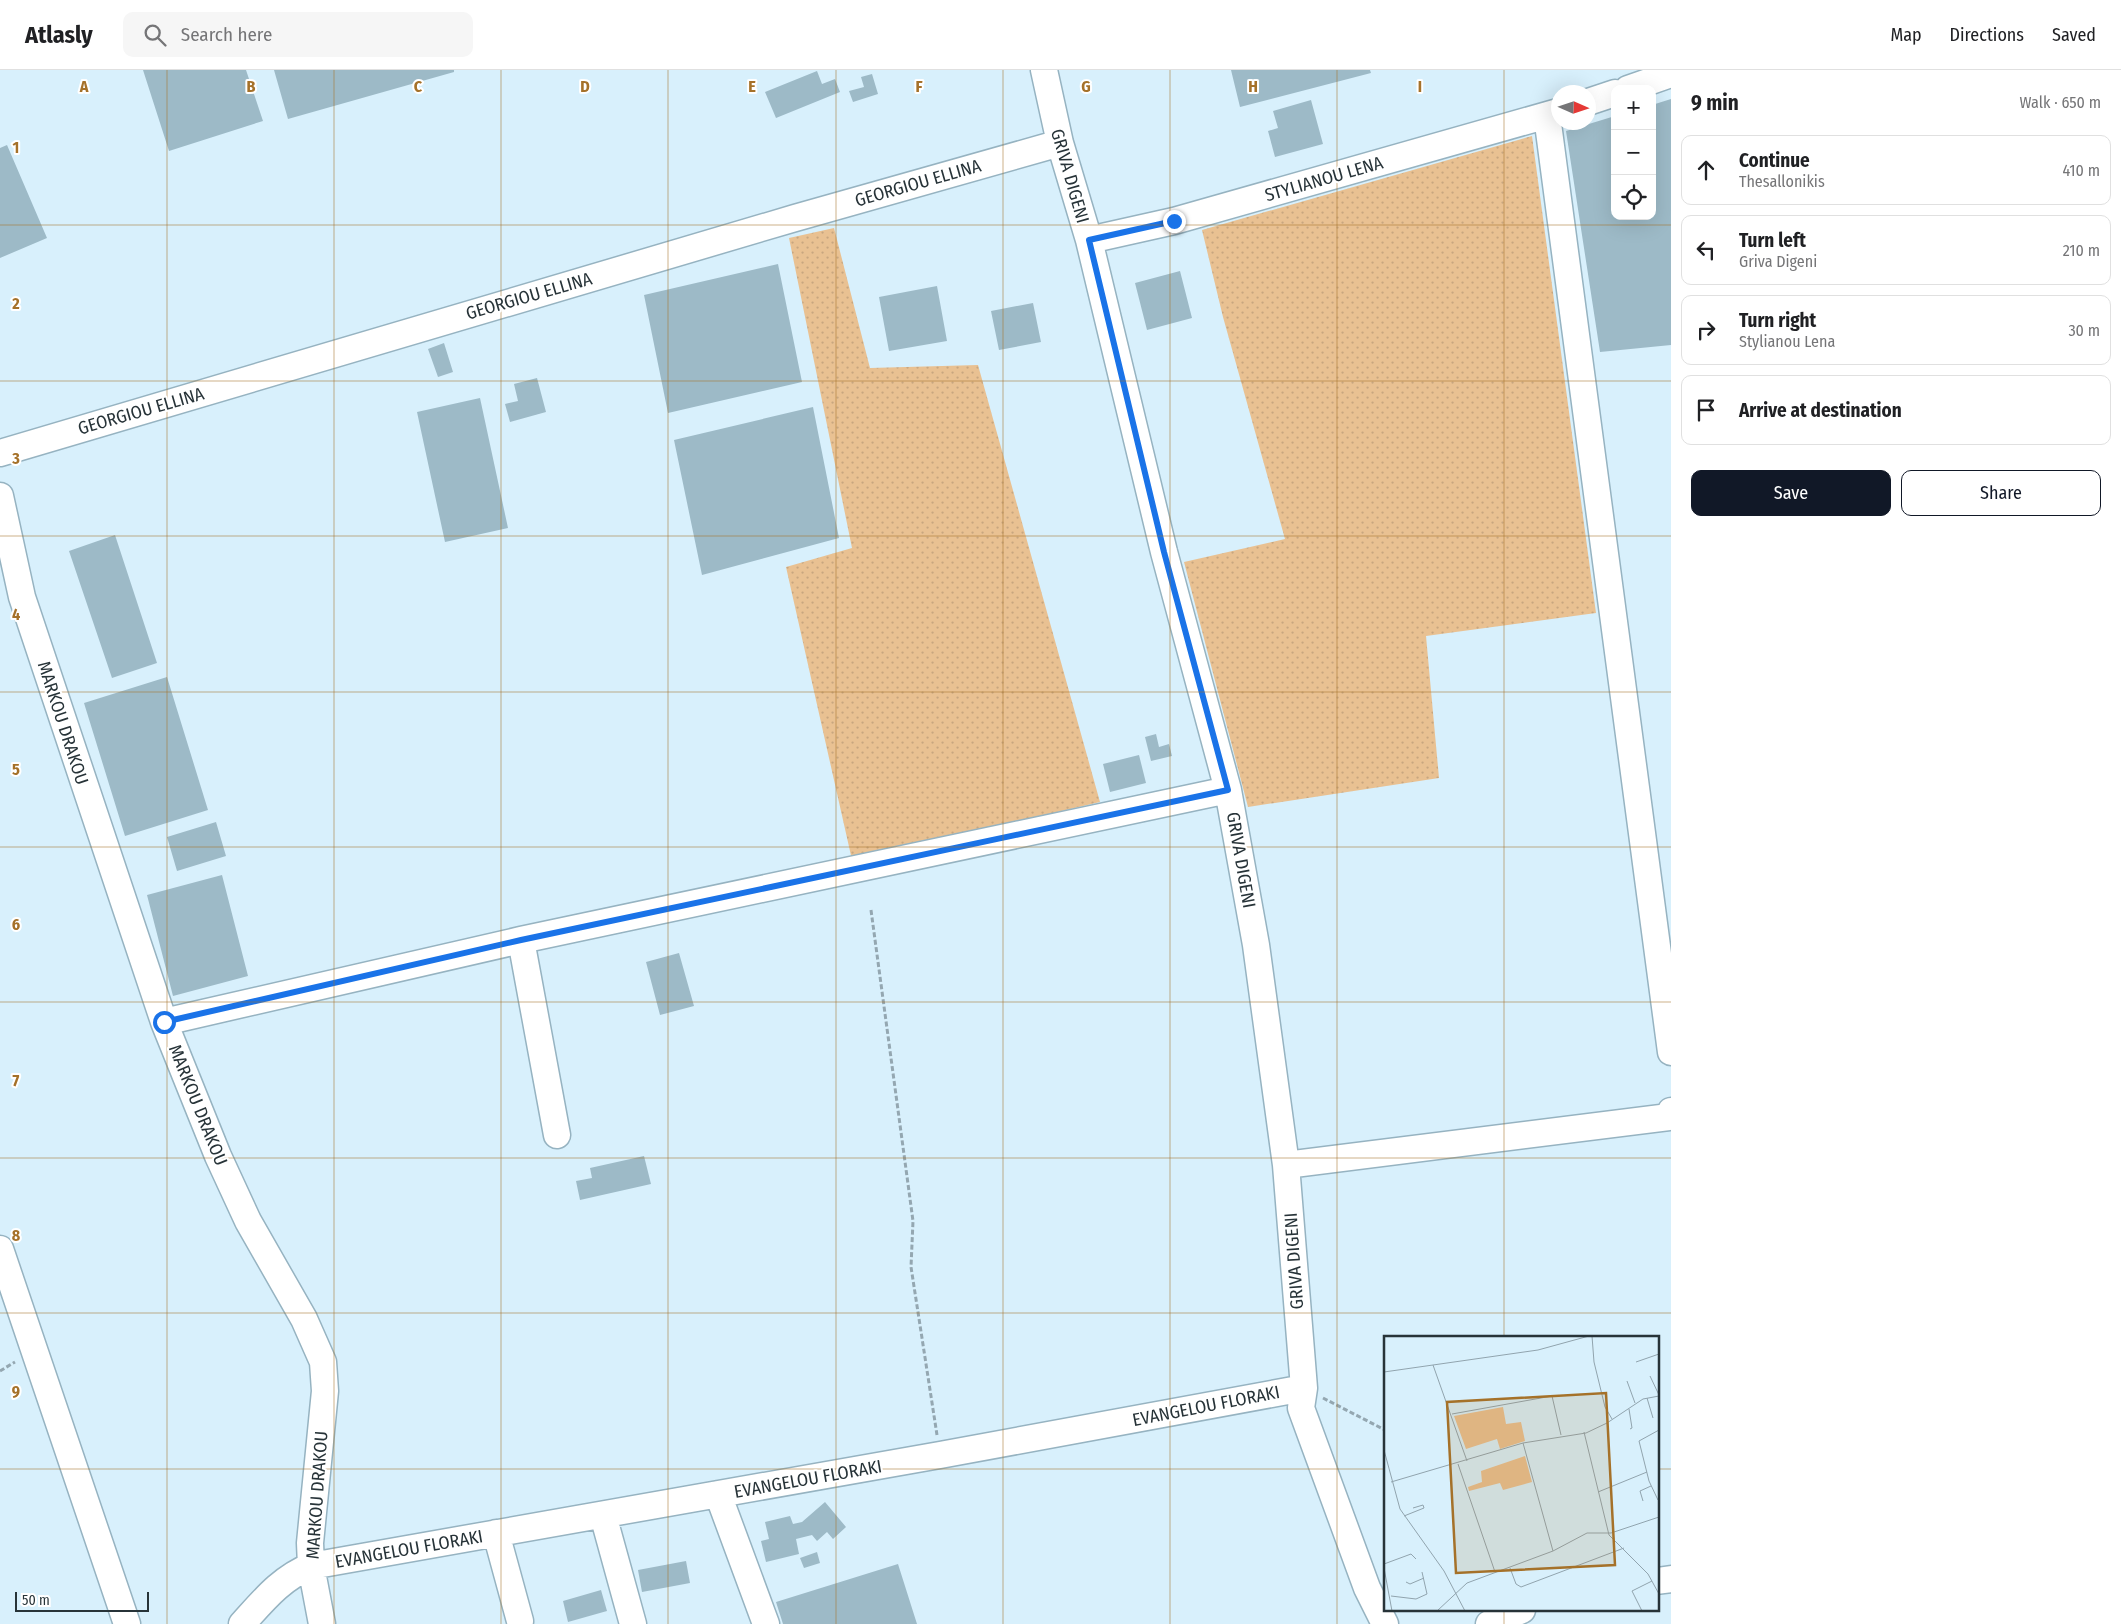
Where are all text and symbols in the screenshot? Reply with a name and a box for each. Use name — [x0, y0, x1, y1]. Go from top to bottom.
search box — [123, 12, 473, 57]
text: Atlasly — [25, 21, 93, 49]
icon: search — [141, 21, 169, 49]
text: Search here — [181, 23, 272, 46]
text: Map — [1890, 24, 1922, 46]
text: Directions — [1950, 24, 2024, 46]
text: Saved — [2052, 24, 2096, 46]
text: A — [79, 77, 89, 96]
text: B — [247, 77, 256, 96]
text: C — [414, 77, 423, 96]
text: D — [580, 77, 590, 96]
text: E — [748, 77, 756, 96]
text: F — [915, 77, 923, 96]
text: G — [1081, 77, 1091, 96]
text: H — [1248, 77, 1258, 96]
text: I — [1418, 77, 1422, 96]
north arrow — [1551, 85, 1596, 130]
map controls — [1611, 85, 1656, 220]
button: + — [1611, 85, 1656, 130]
text: 9 min — [1691, 90, 1739, 116]
text: Walk · 650 m — [2020, 93, 2101, 112]
street label: GRIVA DIGENI — [1046, 126, 1094, 226]
button: − — [1611, 130, 1656, 175]
text: 1 — [13, 138, 19, 157]
text: Continue — [1739, 149, 1810, 172]
street label: STYLIANOU LENA — [1262, 151, 1386, 206]
street label: GEORGIOU ELLINA — [852, 154, 984, 212]
icon: ahead — [1692, 156, 1720, 184]
text: 410 m — [2062, 161, 2100, 180]
text: Thesallonikis — [1739, 172, 1825, 191]
button: locate — [1611, 175, 1656, 220]
route end — [1163, 210, 1186, 233]
text: Turn left — [1739, 229, 1806, 252]
icon: left — [1692, 236, 1720, 264]
text: 210 m — [2063, 241, 2100, 260]
text: Griva Digeni — [1739, 252, 1817, 271]
street label: GEORGIOU ELLINA — [463, 267, 595, 325]
text: 2 — [11, 294, 20, 313]
text: Turn right — [1739, 309, 1816, 332]
icon: right — [1692, 316, 1720, 344]
text: 30 m — [2068, 321, 2100, 340]
text: Stylianou Lena — [1739, 332, 1835, 351]
street label: GEORGIOU ELLINA — [75, 382, 207, 440]
icon: arrive — [1692, 396, 1720, 424]
text: Arrive at destination — [1739, 399, 1902, 422]
text: 3 — [11, 449, 20, 468]
button: Save — [1691, 470, 1891, 516]
button: Share — [1901, 470, 2101, 516]
text: 4 — [12, 605, 20, 624]
street label: MARKOU DRAKOU — [33, 659, 93, 787]
text: 5 — [12, 760, 20, 779]
street label: GRIVA DIGENI — [1222, 810, 1260, 910]
text: 6 — [12, 915, 20, 934]
route start — [153, 1011, 176, 1034]
street label: MARKOU DRAKOU — [164, 1041, 232, 1169]
text: 7 — [13, 1071, 20, 1090]
street label: GRIVA DIGENI — [1280, 1212, 1308, 1310]
text: 8 — [12, 1226, 21, 1245]
inset map — [1384, 1336, 1658, 1612]
street label: EVANGELOU FLORAKI — [1130, 1381, 1282, 1431]
text: 9 — [12, 1382, 20, 1401]
street label: MARKOU DRAKOU — [302, 1430, 332, 1560]
street label: EVANGELOU FLORAKI — [732, 1455, 884, 1503]
street label: EVANGELOU FLORAKI — [333, 1525, 485, 1573]
scale bar — [15, 1589, 149, 1612]
text: 50 m — [22, 1592, 50, 1609]

